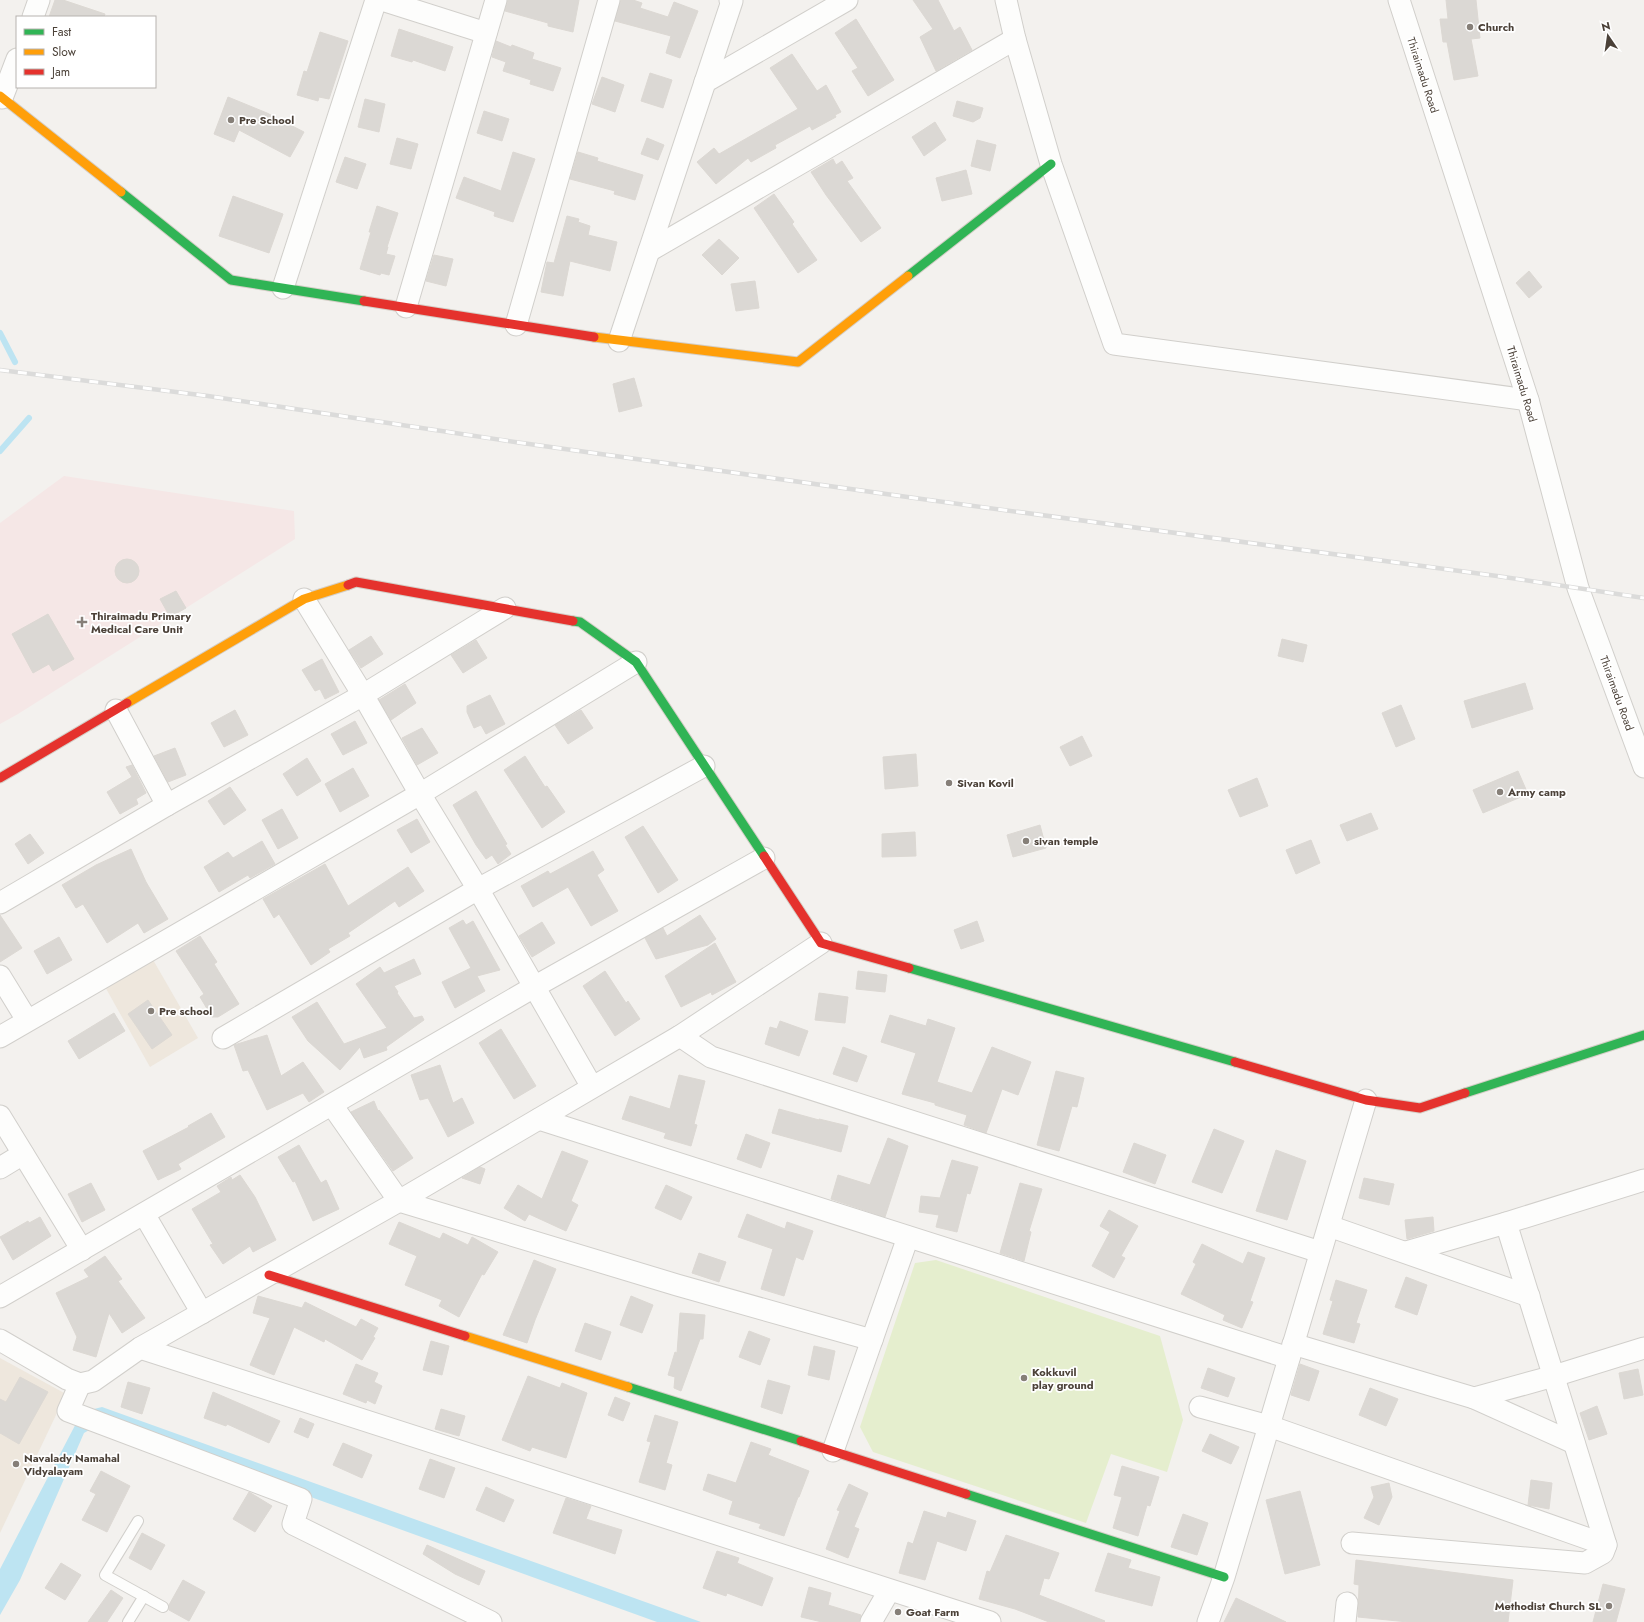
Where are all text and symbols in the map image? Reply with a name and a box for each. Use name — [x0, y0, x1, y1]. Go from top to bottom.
legend — [16, 16, 156, 88]
north arrow — [1588, 16, 1628, 56]
text: N — [1600, 17, 1612, 35]
place label: Church — [1478, 19, 1514, 35]
marker: Church — [1465, 22, 1475, 32]
text: Fast — [52, 23, 71, 41]
street label: Thiraimadu Road — [1403, 35, 1443, 115]
text: Slow — [52, 43, 77, 61]
text: Jam — [50, 63, 70, 81]
place label: Pre School — [239, 112, 294, 128]
marker: Pre School — [226, 115, 236, 125]
street label: Thiraimadu Road — [1503, 344, 1541, 424]
place label: Thiraimadu Primary Medical Care Unit — [91, 608, 191, 637]
marker: Thiraimadu Primary Medical Care Unit — [76, 616, 88, 628]
street label: Thiraimadu Road — [1596, 653, 1638, 733]
place label: Sivan Kovil — [957, 775, 1014, 791]
marker: Sivan Kovil — [944, 778, 954, 788]
place label: Army camp — [1507, 784, 1566, 800]
marker: Army camp — [1495, 787, 1505, 797]
place label: sivan temple — [1034, 833, 1098, 849]
marker: sivan temple — [1021, 836, 1031, 846]
place label: Pre school — [159, 1003, 212, 1019]
marker: Pre school — [146, 1006, 156, 1016]
place label: Kokkuvil play ground — [1032, 1364, 1094, 1393]
marker: Kokkuvil play ground — [1019, 1373, 1029, 1383]
place label: Navalady Namahal Vidyalayam — [23, 1450, 120, 1479]
marker: Navalady Namahal Vidyalayam — [11, 1459, 21, 1469]
place label: Methodist Church SL — [1495, 1598, 1601, 1614]
marker: Methodist Church SL — [1604, 1601, 1614, 1611]
place label: Goat Farm — [906, 1604, 959, 1620]
marker: Goat Farm — [893, 1607, 903, 1617]

